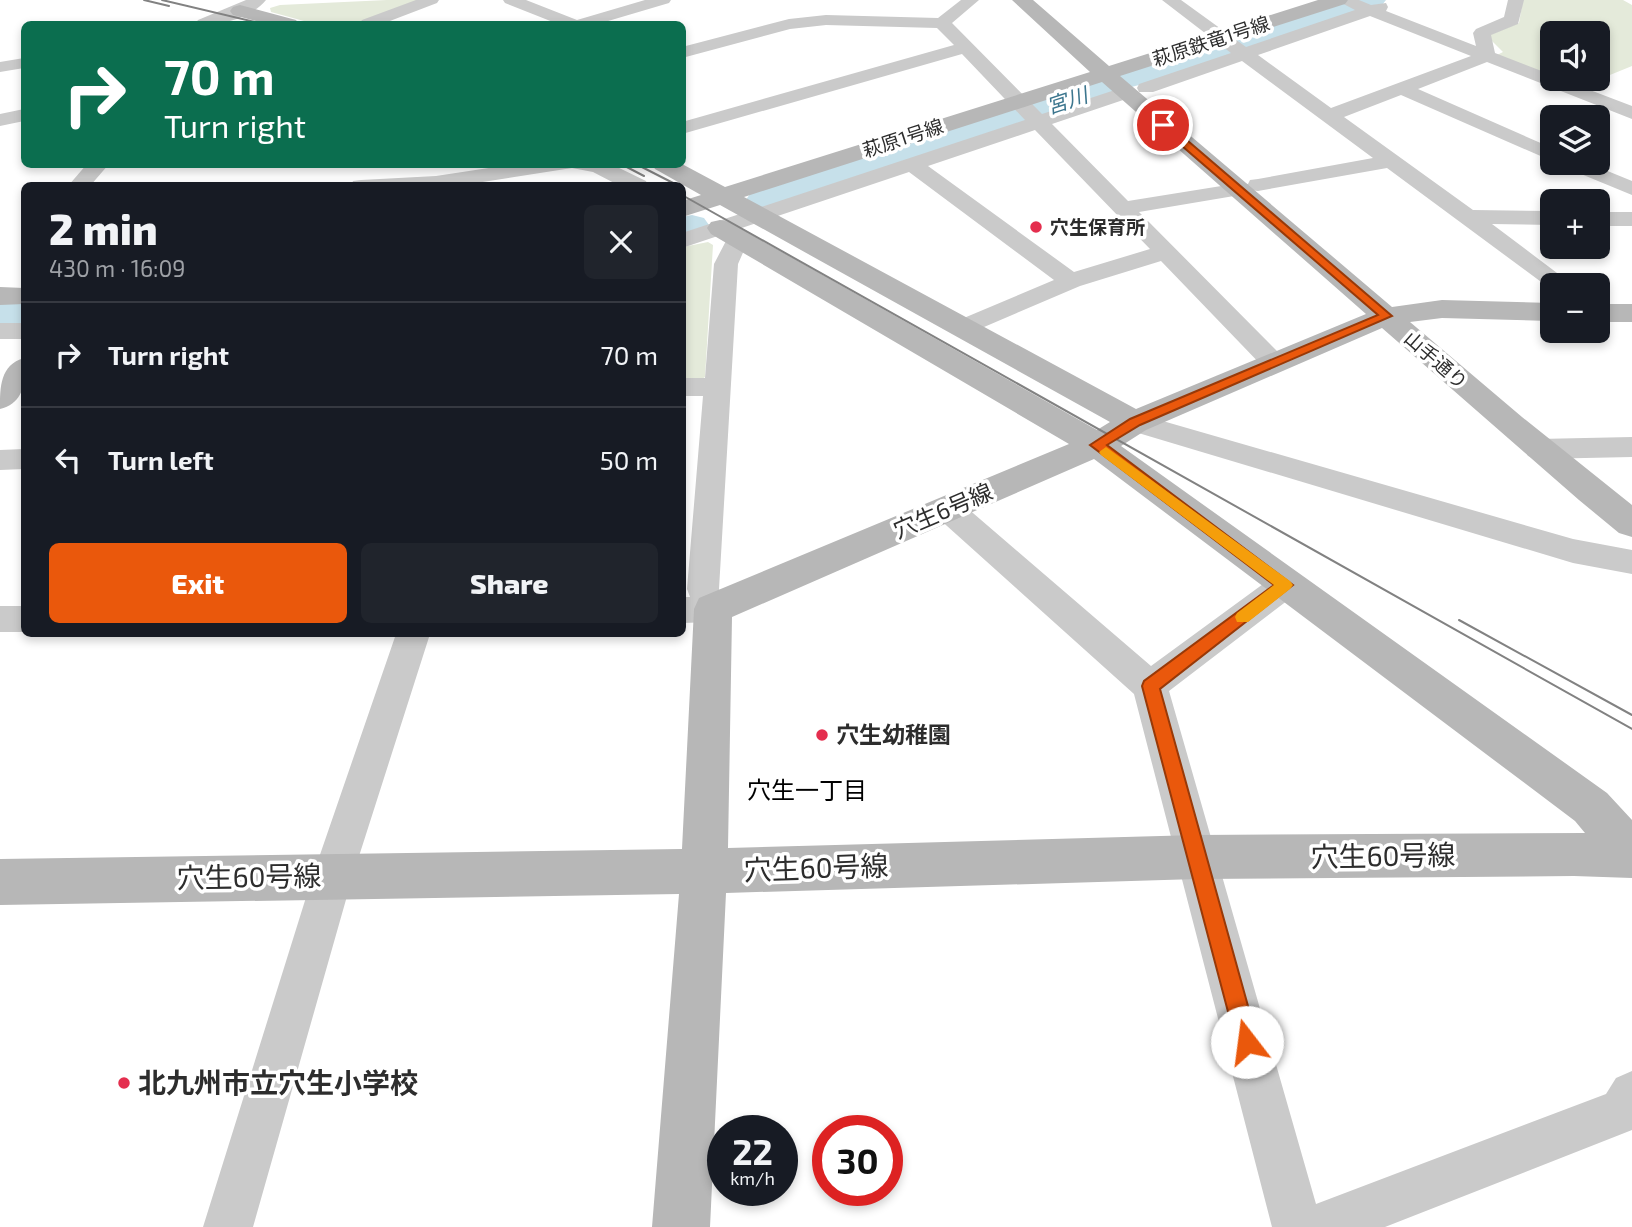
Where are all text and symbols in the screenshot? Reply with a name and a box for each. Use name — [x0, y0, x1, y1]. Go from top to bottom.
street label: 萩原鉄竜1号線 — [1149, 11, 1272, 70]
map controls — [1540, 21, 1610, 343]
button: sound — [1540, 21, 1610, 91]
text: 70 m — [164, 46, 275, 105]
icon: right — [49, 49, 140, 140]
water label: 宮川 — [1043, 81, 1092, 118]
pin — [1133, 95, 1193, 155]
button: layers — [1540, 105, 1610, 175]
text: Turn right — [164, 106, 306, 144]
icon: arrive — [1144, 106, 1182, 144]
street label: 萩原1号線 — [860, 114, 946, 161]
button: + — [1540, 189, 1610, 259]
text: 2 min — [49, 203, 158, 253]
button: close — [584, 205, 658, 279]
place label: 穴生保育所 — [1050, 215, 1145, 238]
marker: 穴生保育所 — [1028, 219, 1044, 235]
text: 430 m · 16:09 — [49, 254, 186, 282]
button: − — [1540, 273, 1610, 343]
street label: 山手通り — [1400, 326, 1473, 393]
icon: right — [49, 336, 87, 374]
text: Turn right — [108, 339, 229, 370]
text: 70 m — [600, 339, 658, 370]
icon: left — [49, 441, 87, 479]
text: Turn left — [108, 444, 214, 475]
text: 50 m — [600, 444, 658, 475]
street label: 穴生6号線 — [889, 477, 996, 544]
button: Exit — [49, 543, 347, 623]
button: Share — [361, 543, 658, 623]
place label: 穴生幼稚園 — [836, 720, 951, 748]
marker: 穴生幼稚園 — [814, 727, 830, 743]
district label: 穴生一丁目 — [747, 775, 867, 804]
street label: 穴生60号線 — [1310, 837, 1456, 873]
street label: 穴生60号線 — [743, 847, 889, 887]
street label: 穴生60号線 — [176, 858, 322, 894]
position arrow — [1210, 1005, 1284, 1079]
place label: 北九州市立穴生小学校 — [138, 1065, 418, 1099]
marker: 北九州市立穴生小学校 — [116, 1075, 132, 1091]
speed limit sign: 30 — [812, 1115, 903, 1206]
text: 22 — [732, 1130, 773, 1172]
text: km/h — [730, 1167, 775, 1189]

